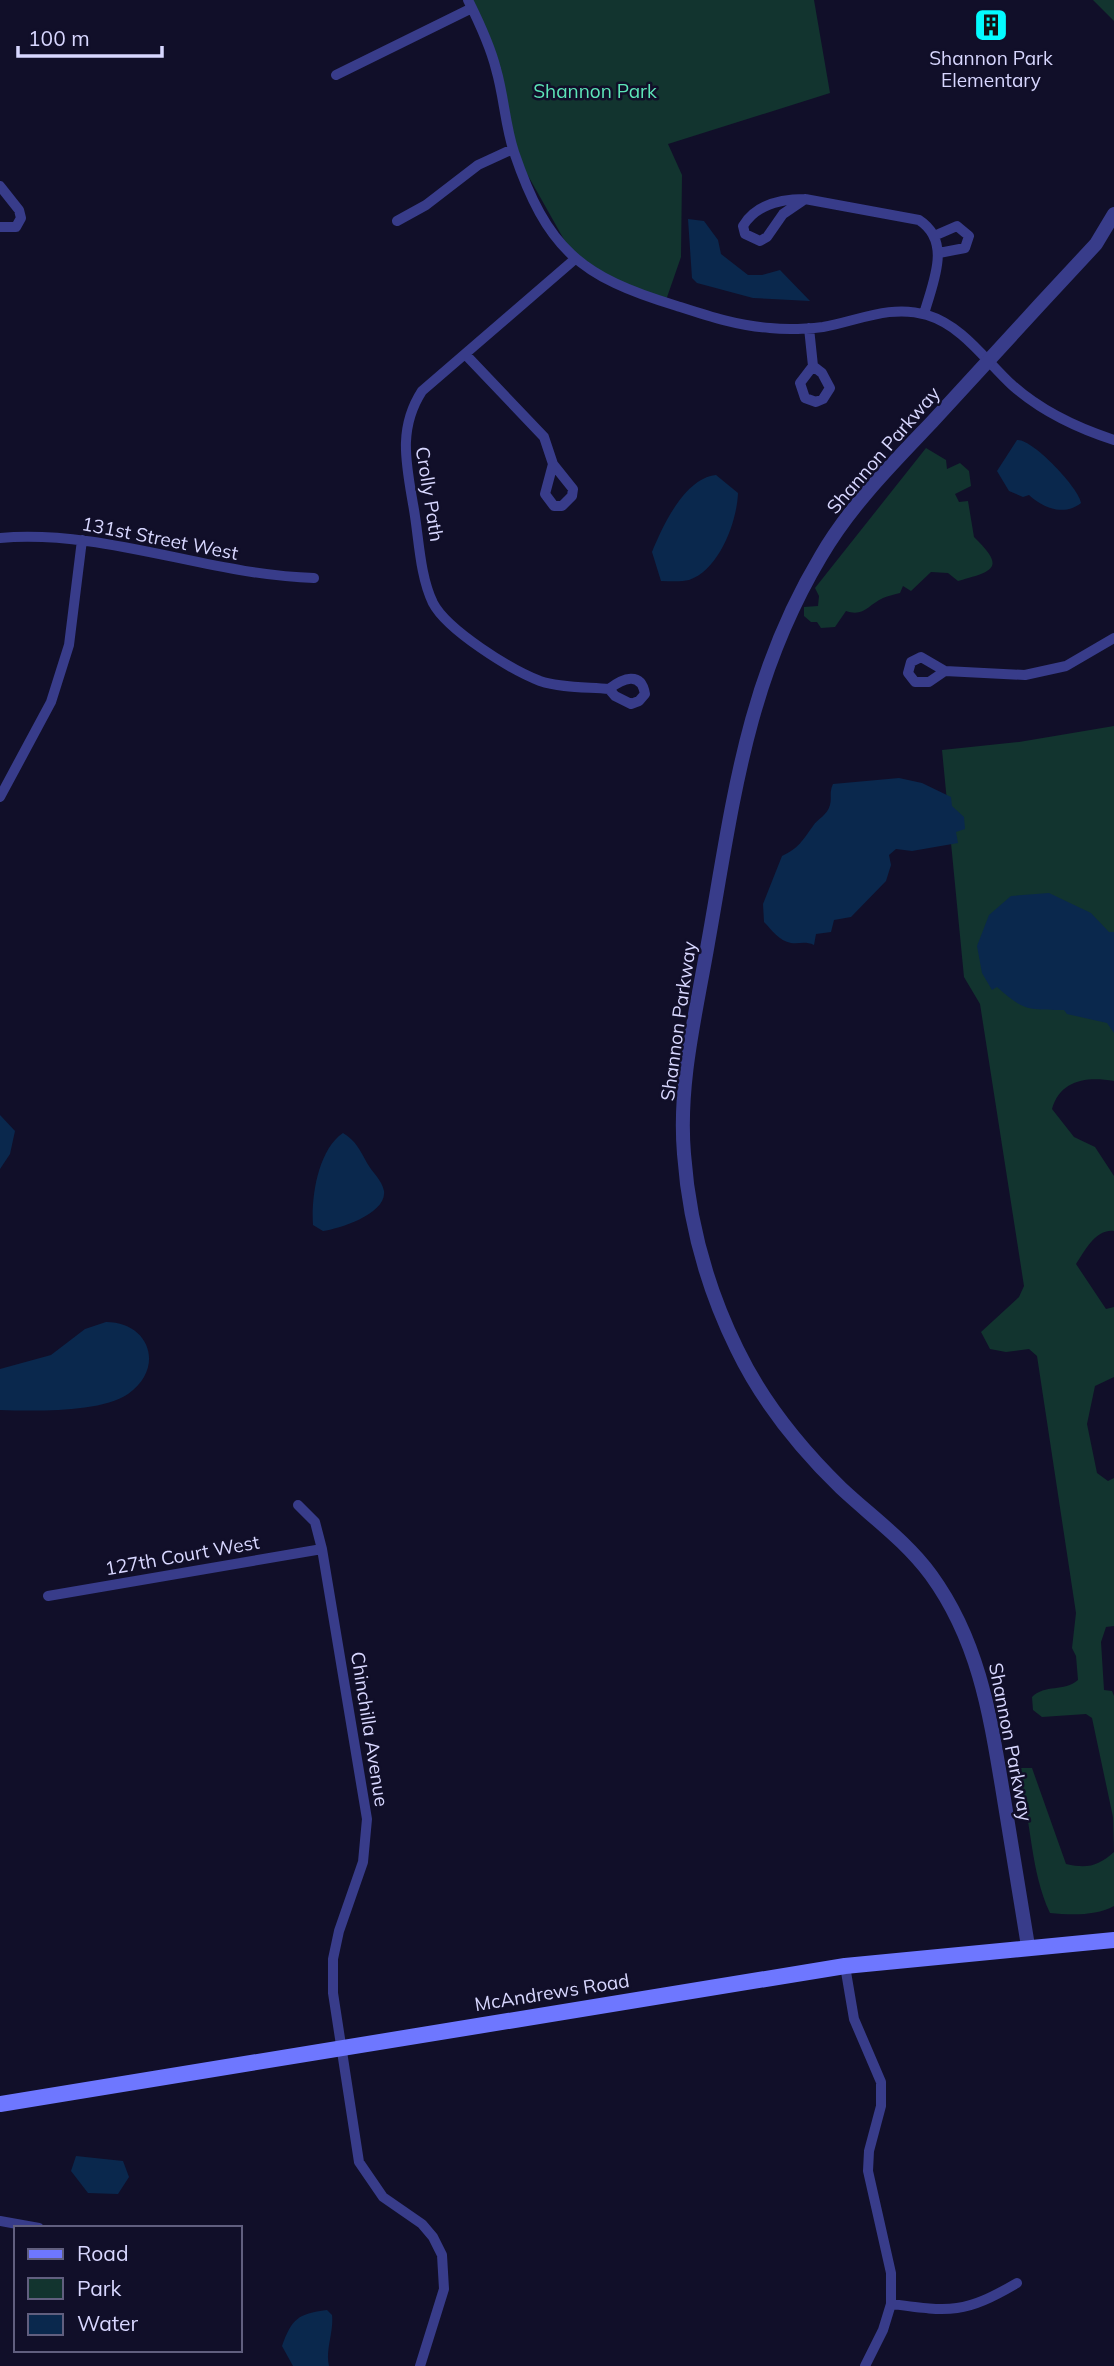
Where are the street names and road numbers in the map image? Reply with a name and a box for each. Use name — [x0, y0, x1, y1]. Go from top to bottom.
street label: Shannon Parkway — [821, 381, 945, 519]
street label: Crolly Path — [411, 445, 449, 543]
street label: 131st Street West — [80, 511, 241, 565]
street label: Shannon Parkway — [655, 940, 701, 1102]
street label: 127th Court West — [103, 1530, 261, 1580]
street label: Chinchilla Avenue — [346, 1650, 394, 1808]
street label: Shannon Parkway — [984, 1661, 1038, 1823]
street label: McAndrews Road — [473, 1968, 631, 2016]

